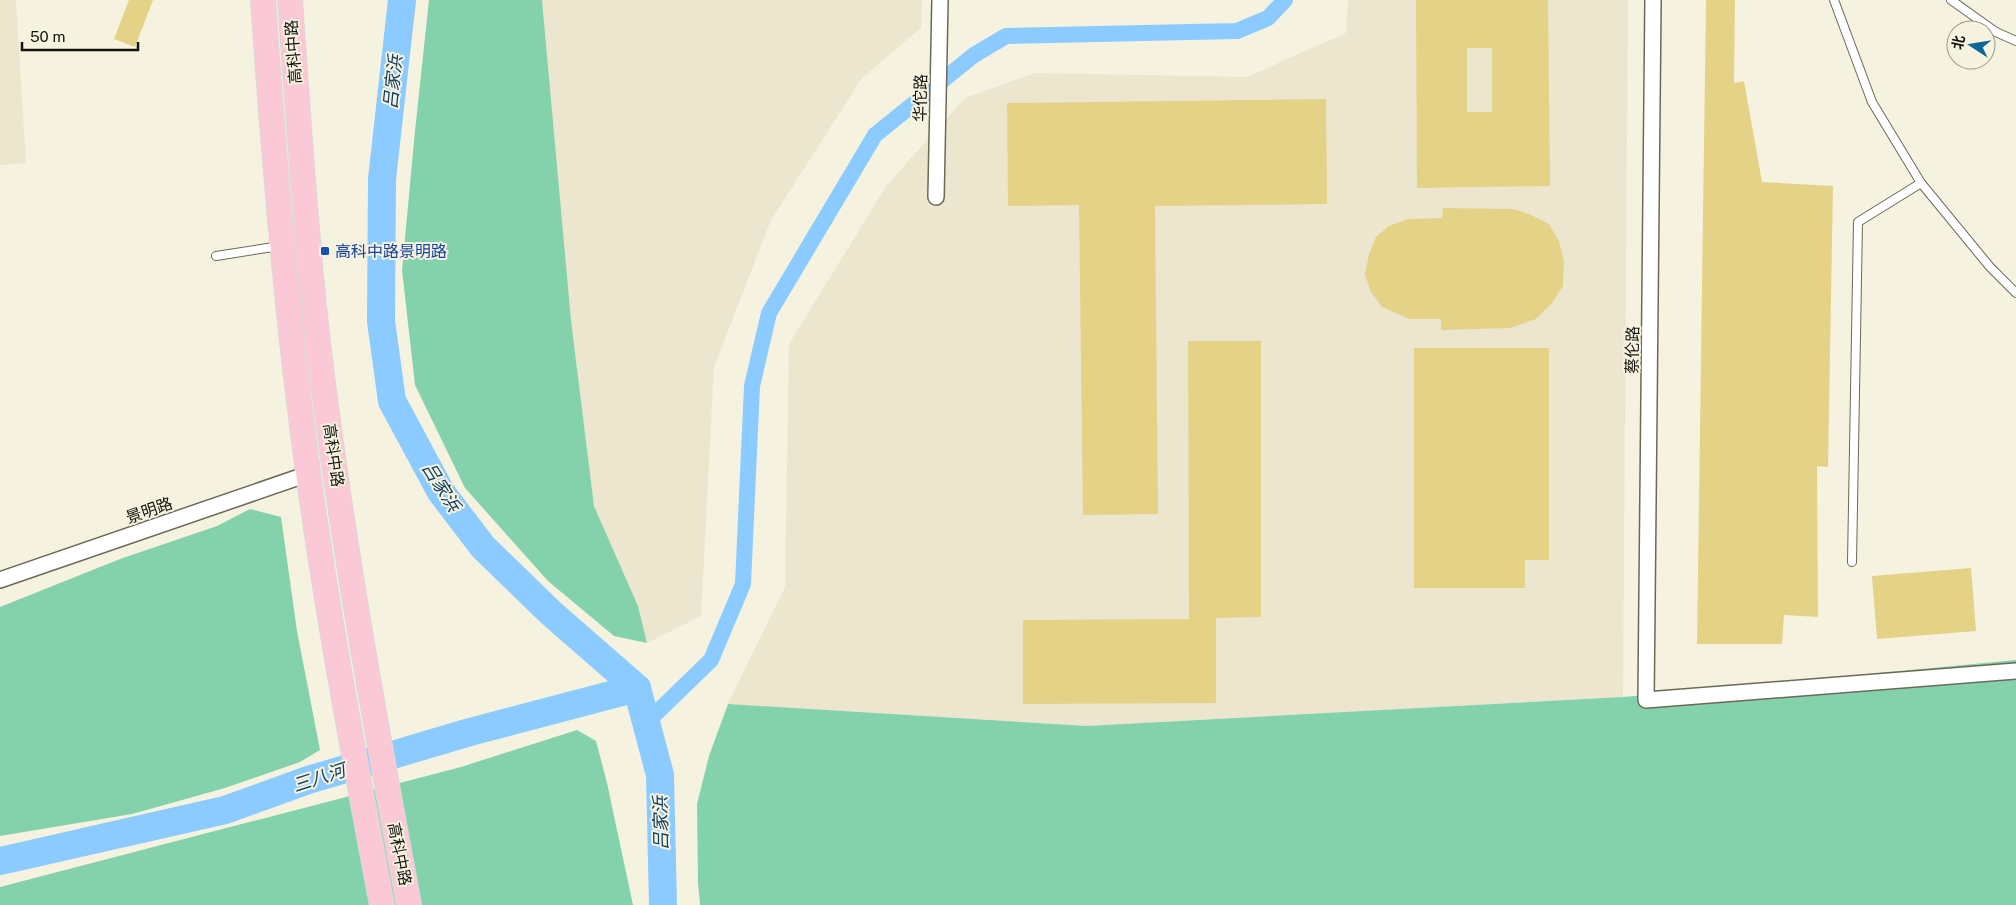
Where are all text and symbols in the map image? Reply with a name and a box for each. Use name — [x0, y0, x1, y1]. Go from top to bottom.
street label: 高科中路 — [282, 19, 305, 85]
scale bar — [22, 20, 139, 52]
north arrow — [1946, 20, 1996, 70]
text: 50 m — [30, 28, 65, 45]
text: 北 — [1949, 34, 1968, 51]
water label: 吕家浜 — [379, 52, 406, 110]
street label: 华佗路 — [911, 74, 930, 122]
place label: 高科中路景明路 — [335, 242, 447, 261]
marker: 高科中路景明路 — [319, 245, 331, 257]
street label: 蔡伦路 — [1623, 326, 1642, 374]
street label: 高科中路 — [320, 422, 347, 488]
water label: 吕家浜 — [418, 458, 466, 517]
street label: 景明路 — [123, 494, 175, 527]
water label: 三八河 — [290, 758, 351, 796]
water label: 吕家浜 — [649, 794, 671, 850]
street label: 高科中路 — [384, 821, 415, 887]

